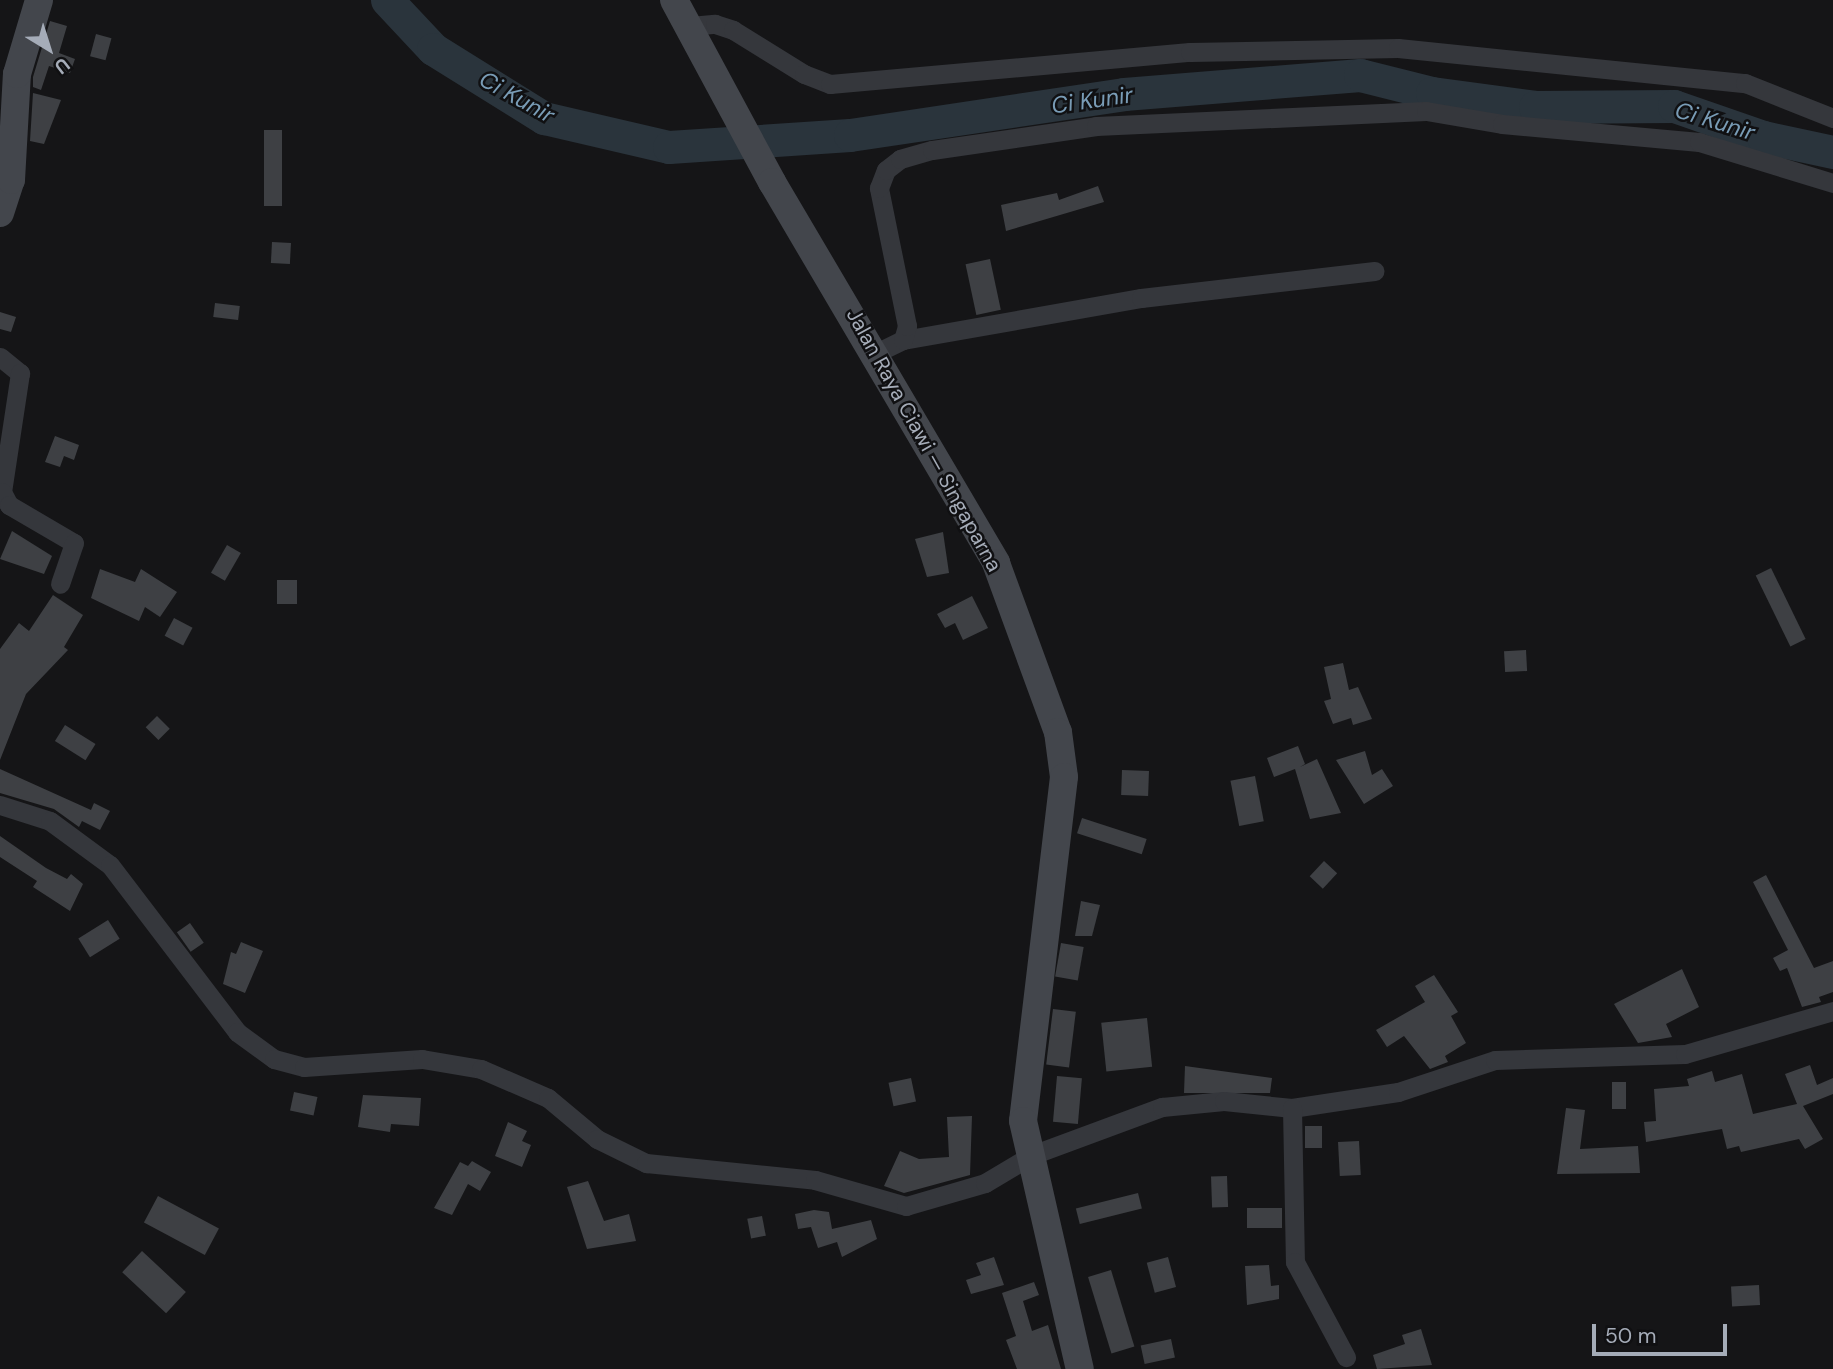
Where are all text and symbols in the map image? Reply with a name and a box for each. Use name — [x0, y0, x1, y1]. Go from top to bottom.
north arrow — [14, 14, 84, 84]
text: U — [49, 52, 75, 80]
water label: Ci Kunir — [474, 65, 560, 129]
water label: Ci Kunir — [1050, 81, 1134, 119]
water label: Ci Kunir — [1672, 96, 1758, 146]
street label: Jalan Raya Ciawi — Singaparna — [841, 304, 1007, 576]
scale bar — [1595, 1310, 1730, 1354]
text: 50 m — [1605, 1322, 1656, 1350]

